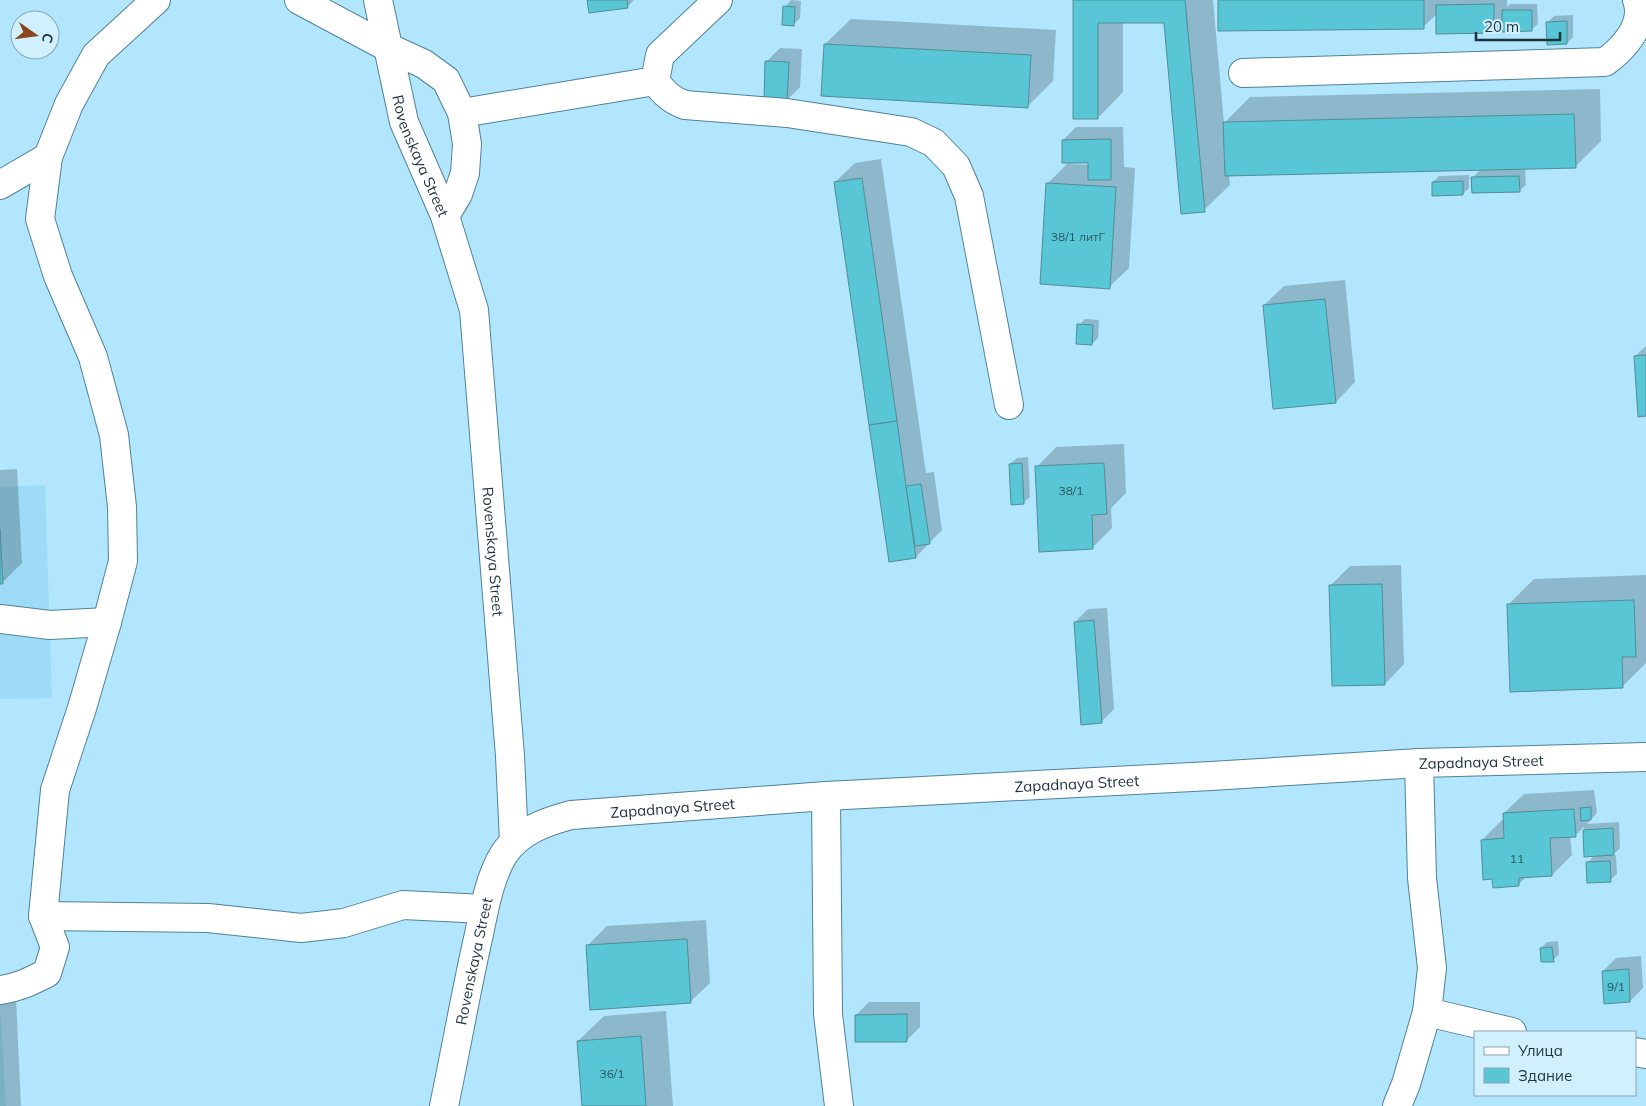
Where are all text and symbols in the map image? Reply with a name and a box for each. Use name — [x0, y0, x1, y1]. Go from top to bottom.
north arrow — [10, 10, 60, 60]
scale bar — [1476, 10, 1560, 42]
text: 20 m — [1484, 17, 1519, 36]
text: С — [38, 31, 58, 45]
street label: Rovenskaya Street — [389, 93, 454, 219]
house number: 38/1 литГ — [1051, 229, 1106, 244]
house number: 38/1 — [1058, 483, 1084, 498]
street label: Rovenskaya Street — [479, 486, 508, 617]
street label: Zapadnaya Street — [1419, 750, 1544, 773]
street label: Zapadnaya Street — [1014, 770, 1140, 796]
street label: Zapadnaya Street — [610, 793, 736, 822]
house number: 11 — [1510, 851, 1524, 866]
street label: Rovenskaya Street — [451, 895, 496, 1026]
house number: 9/1 — [1607, 979, 1625, 994]
legend — [1474, 1031, 1636, 1096]
text: Улица — [1517, 1041, 1563, 1060]
house number: 36/1 — [599, 1066, 625, 1081]
text: Здание — [1518, 1066, 1572, 1085]

